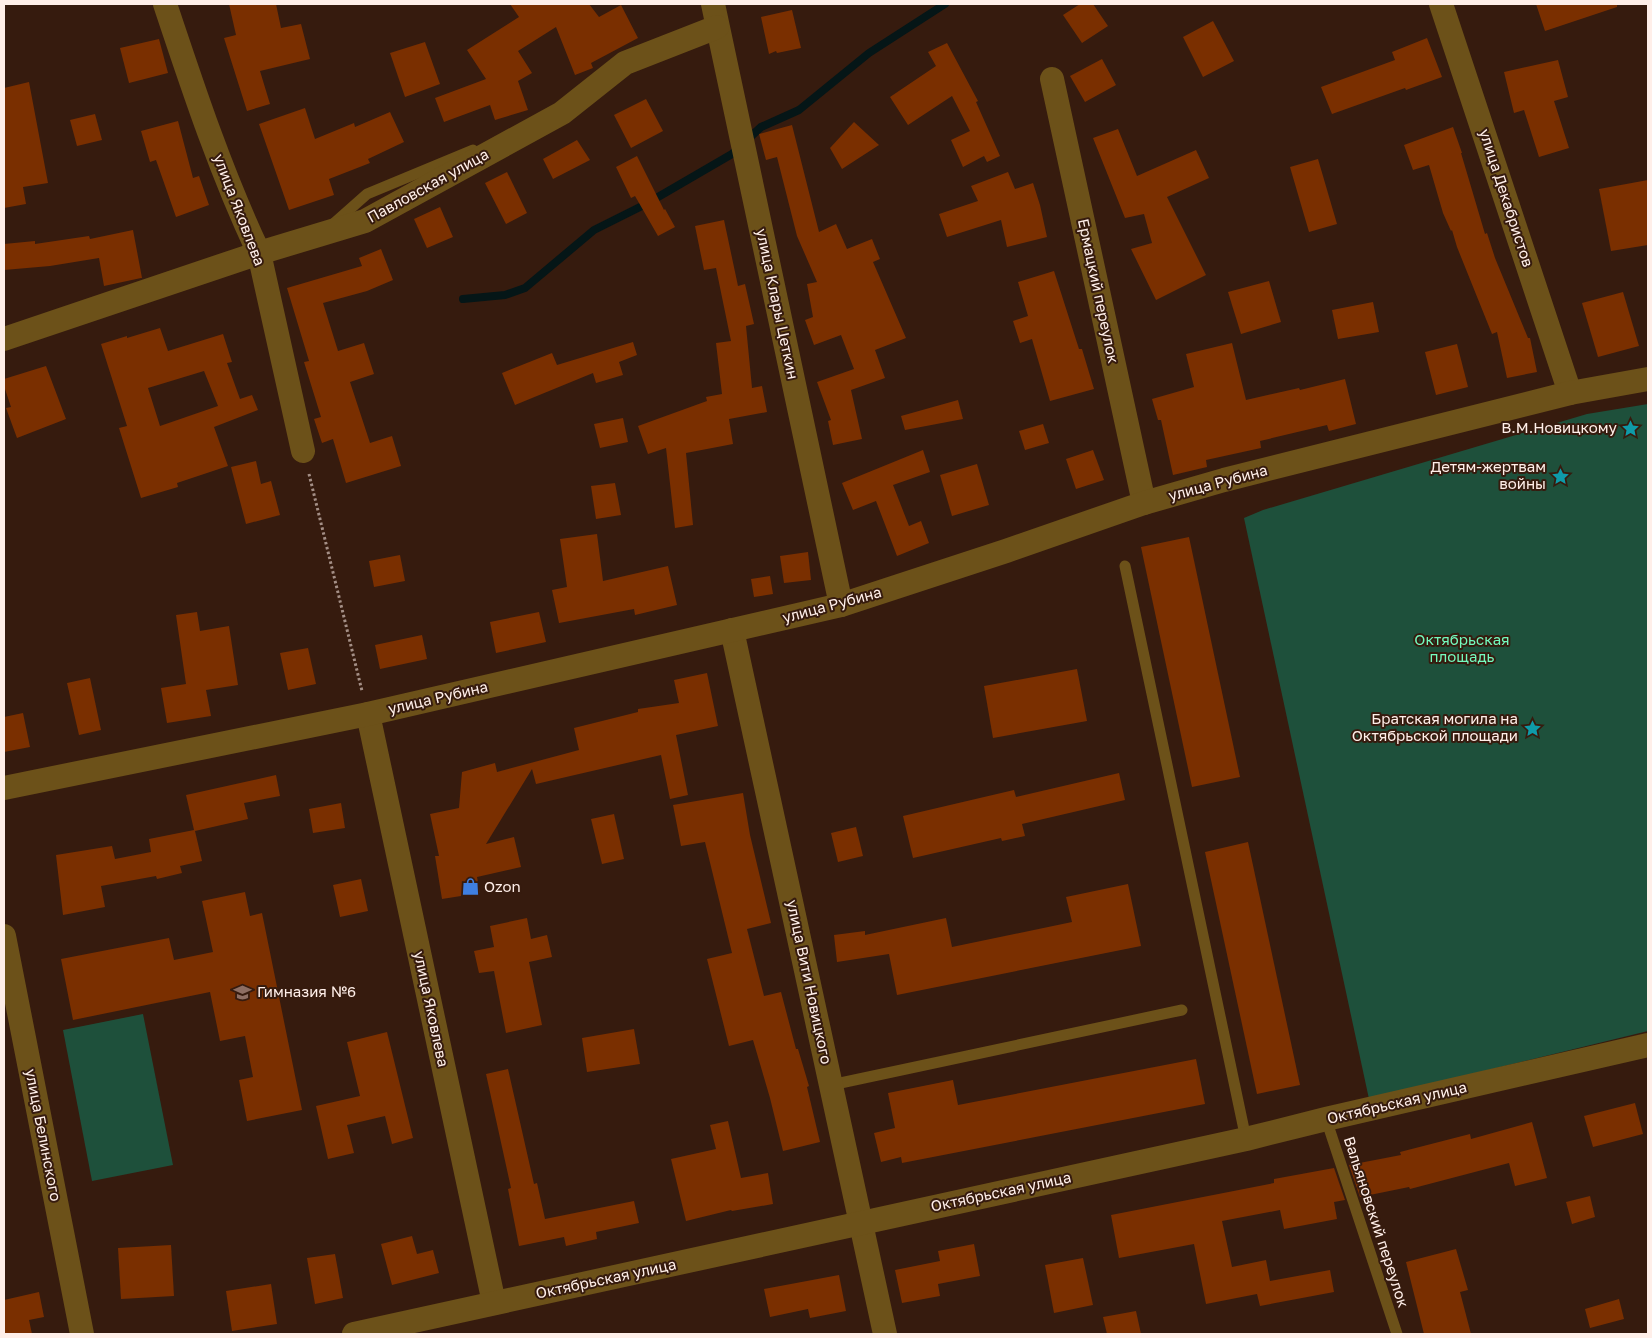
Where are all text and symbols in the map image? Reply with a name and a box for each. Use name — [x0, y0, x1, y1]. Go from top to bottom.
street label: улица Декабристов — [1476, 126, 1538, 269]
street label: Павловская улица — [364, 144, 491, 226]
street label: улица Яковлева — [210, 151, 270, 268]
street label: Ермацкий переулок — [1075, 217, 1123, 365]
street label: улица Клары Цеткин — [753, 227, 803, 381]
place label: В.М.Новицкому — [1501, 418, 1618, 436]
place icon: В.М.Новицкому — [1621, 418, 1641, 438]
place label: Детям-жертвам войны — [1430, 457, 1546, 492]
street label: улица Рубина — [1166, 460, 1269, 504]
place icon: Детям-жертвам войны — [1550, 466, 1570, 486]
street label: улица Рубина — [780, 582, 883, 626]
park label: Октябрьская площадь — [1414, 630, 1510, 665]
street label: улица Рубина — [386, 677, 489, 717]
place label: Братская могила на Октябрьской площади — [1352, 709, 1518, 744]
place icon: Братская могила на Октябрьской площади — [1522, 718, 1542, 738]
shop icon: Ozon — [460, 877, 480, 897]
place label: Ozon — [484, 877, 521, 895]
street label: улица Вити Новицкого — [784, 898, 836, 1066]
street label: улица Яковлева — [411, 949, 453, 1068]
school or university icon: Гимназия №6 — [233, 982, 253, 1002]
place label: Гимназия №6 — [257, 982, 356, 1000]
street label: улица Белинского — [22, 1067, 66, 1203]
street label: Октябрьская улица — [1325, 1077, 1468, 1127]
street label: Вальяновский переулок — [1341, 1134, 1413, 1310]
street label: Октябрьская улица — [929, 1167, 1073, 1215]
street label: Октябрьская улица — [534, 1254, 678, 1302]

